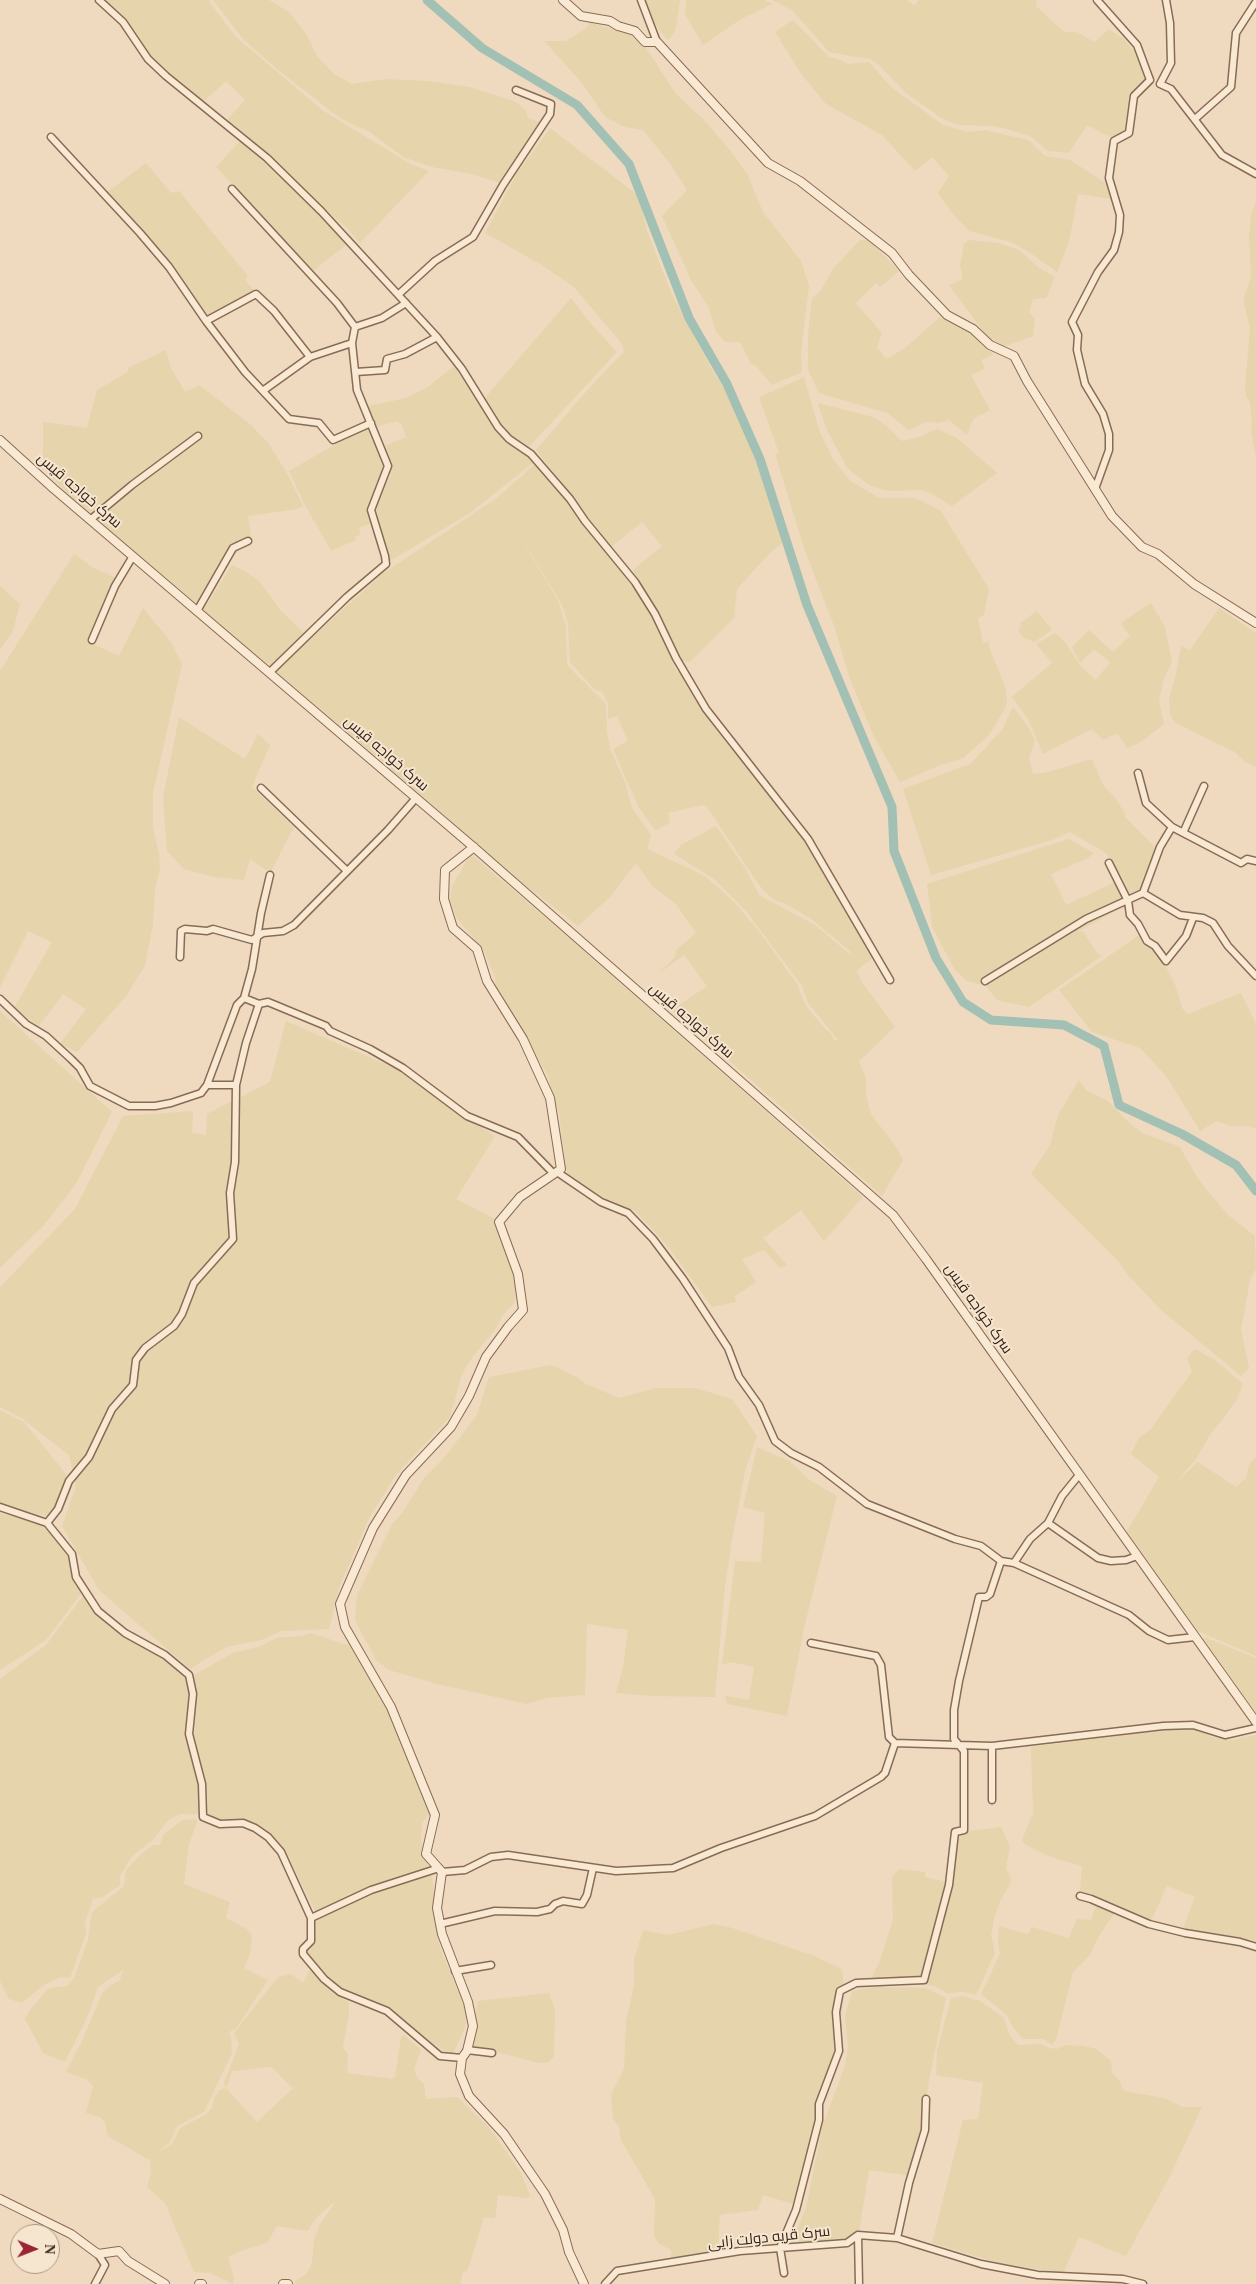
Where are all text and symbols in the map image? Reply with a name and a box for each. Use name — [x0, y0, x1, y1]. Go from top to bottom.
street label: سرک خواجه قیس — [33, 449, 125, 533]
street label: سرک خواجه قیس — [340, 712, 432, 796]
street label: سرک خواجه قیس — [645, 979, 737, 1063]
street label: سرک خواجه قیس — [940, 1260, 1016, 1358]
street label: سرک قریه دولت زایی — [707, 2223, 831, 2253]
north arrow — [10, 2224, 60, 2274]
text: N — [42, 2244, 57, 2254]

